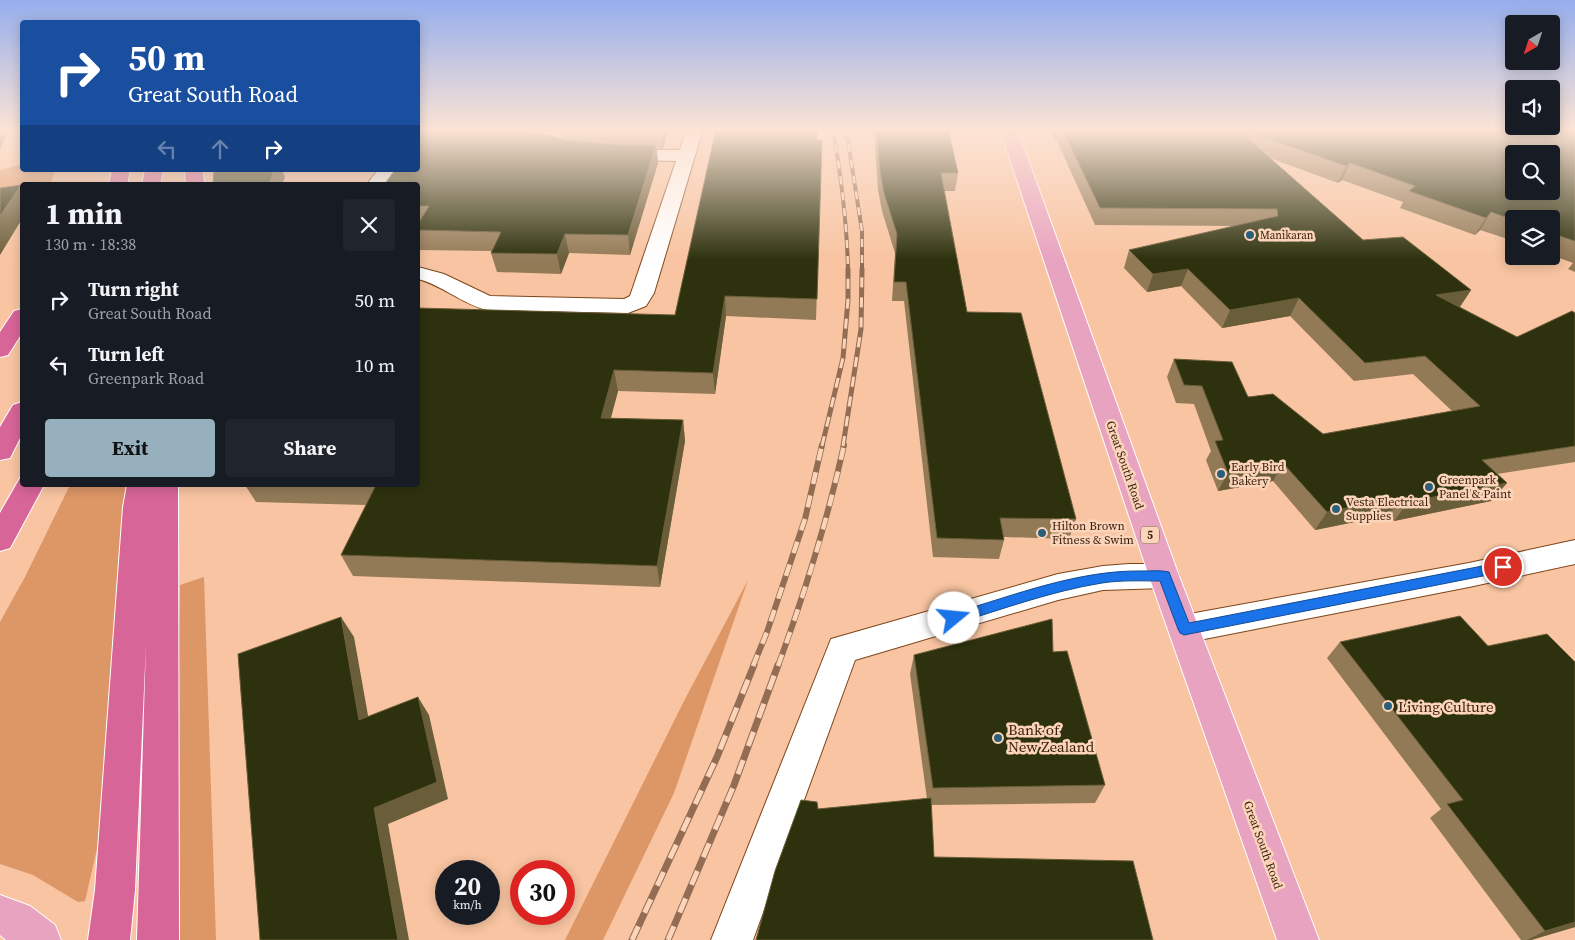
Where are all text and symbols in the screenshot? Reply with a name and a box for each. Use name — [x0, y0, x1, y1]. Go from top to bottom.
north arrow — [1505, 15, 1560, 70]
map controls — [1505, 15, 1560, 265]
text: 50 m — [128, 34, 205, 82]
icon: right — [45, 40, 110, 105]
text: Great South Road — [128, 79, 298, 109]
button: sound — [1505, 80, 1560, 135]
icon: left — [153, 135, 181, 163]
icon: ahead — [206, 135, 234, 163]
icon: right — [259, 135, 287, 163]
button: search — [1505, 145, 1560, 200]
text: 1 min — [45, 193, 123, 234]
button: close — [343, 199, 395, 251]
button: layers — [1505, 210, 1560, 265]
place label: Manikaran — [1260, 228, 1314, 243]
marker: Manikaran — [1244, 229, 1256, 241]
text: 130 m · 18:38 — [45, 233, 136, 255]
text: Turn right — [88, 276, 179, 302]
icon: right — [45, 286, 73, 314]
text: 50 m — [354, 287, 395, 313]
text: Great South Road — [88, 302, 212, 324]
text: Turn left — [88, 341, 164, 367]
icon: left — [45, 351, 73, 379]
text: 10 m — [354, 352, 395, 378]
text: Greenpark Road — [88, 367, 204, 389]
button: Exit — [45, 419, 215, 477]
button: Share — [225, 419, 395, 477]
street label: Great South Road — [1102, 419, 1148, 512]
place label: Early Bird Bakery — [1231, 459, 1285, 489]
marker: Early Bird Bakery — [1215, 468, 1227, 480]
place label: Greenpark Panel & Paint — [1439, 472, 1511, 502]
marker: Greenpark Panel & Paint — [1423, 481, 1435, 493]
place label: Vesta Electrical Supplies — [1346, 494, 1429, 524]
marker: Vesta Electrical Supplies — [1330, 503, 1342, 515]
place label: Hilton Brown Fitness & Swim — [1052, 518, 1134, 548]
road number: 5 — [1141, 526, 1159, 544]
marker: Hilton Brown Fitness & Swim — [1036, 527, 1048, 539]
pin — [1482, 546, 1524, 588]
icon: arrive — [1489, 553, 1517, 581]
position arrow — [927, 591, 979, 643]
place label: Living Culture — [1398, 696, 1494, 717]
marker: Living Culture — [1382, 700, 1394, 712]
place label: Bank of New Zealand — [1008, 719, 1095, 757]
marker: Bank of New Zealand — [992, 732, 1004, 744]
street label: Great South Road — [1240, 799, 1286, 891]
speed limit sign: 30 — [510, 860, 575, 925]
text: 20 — [454, 869, 481, 903]
text: km/h — [453, 897, 482, 913]

